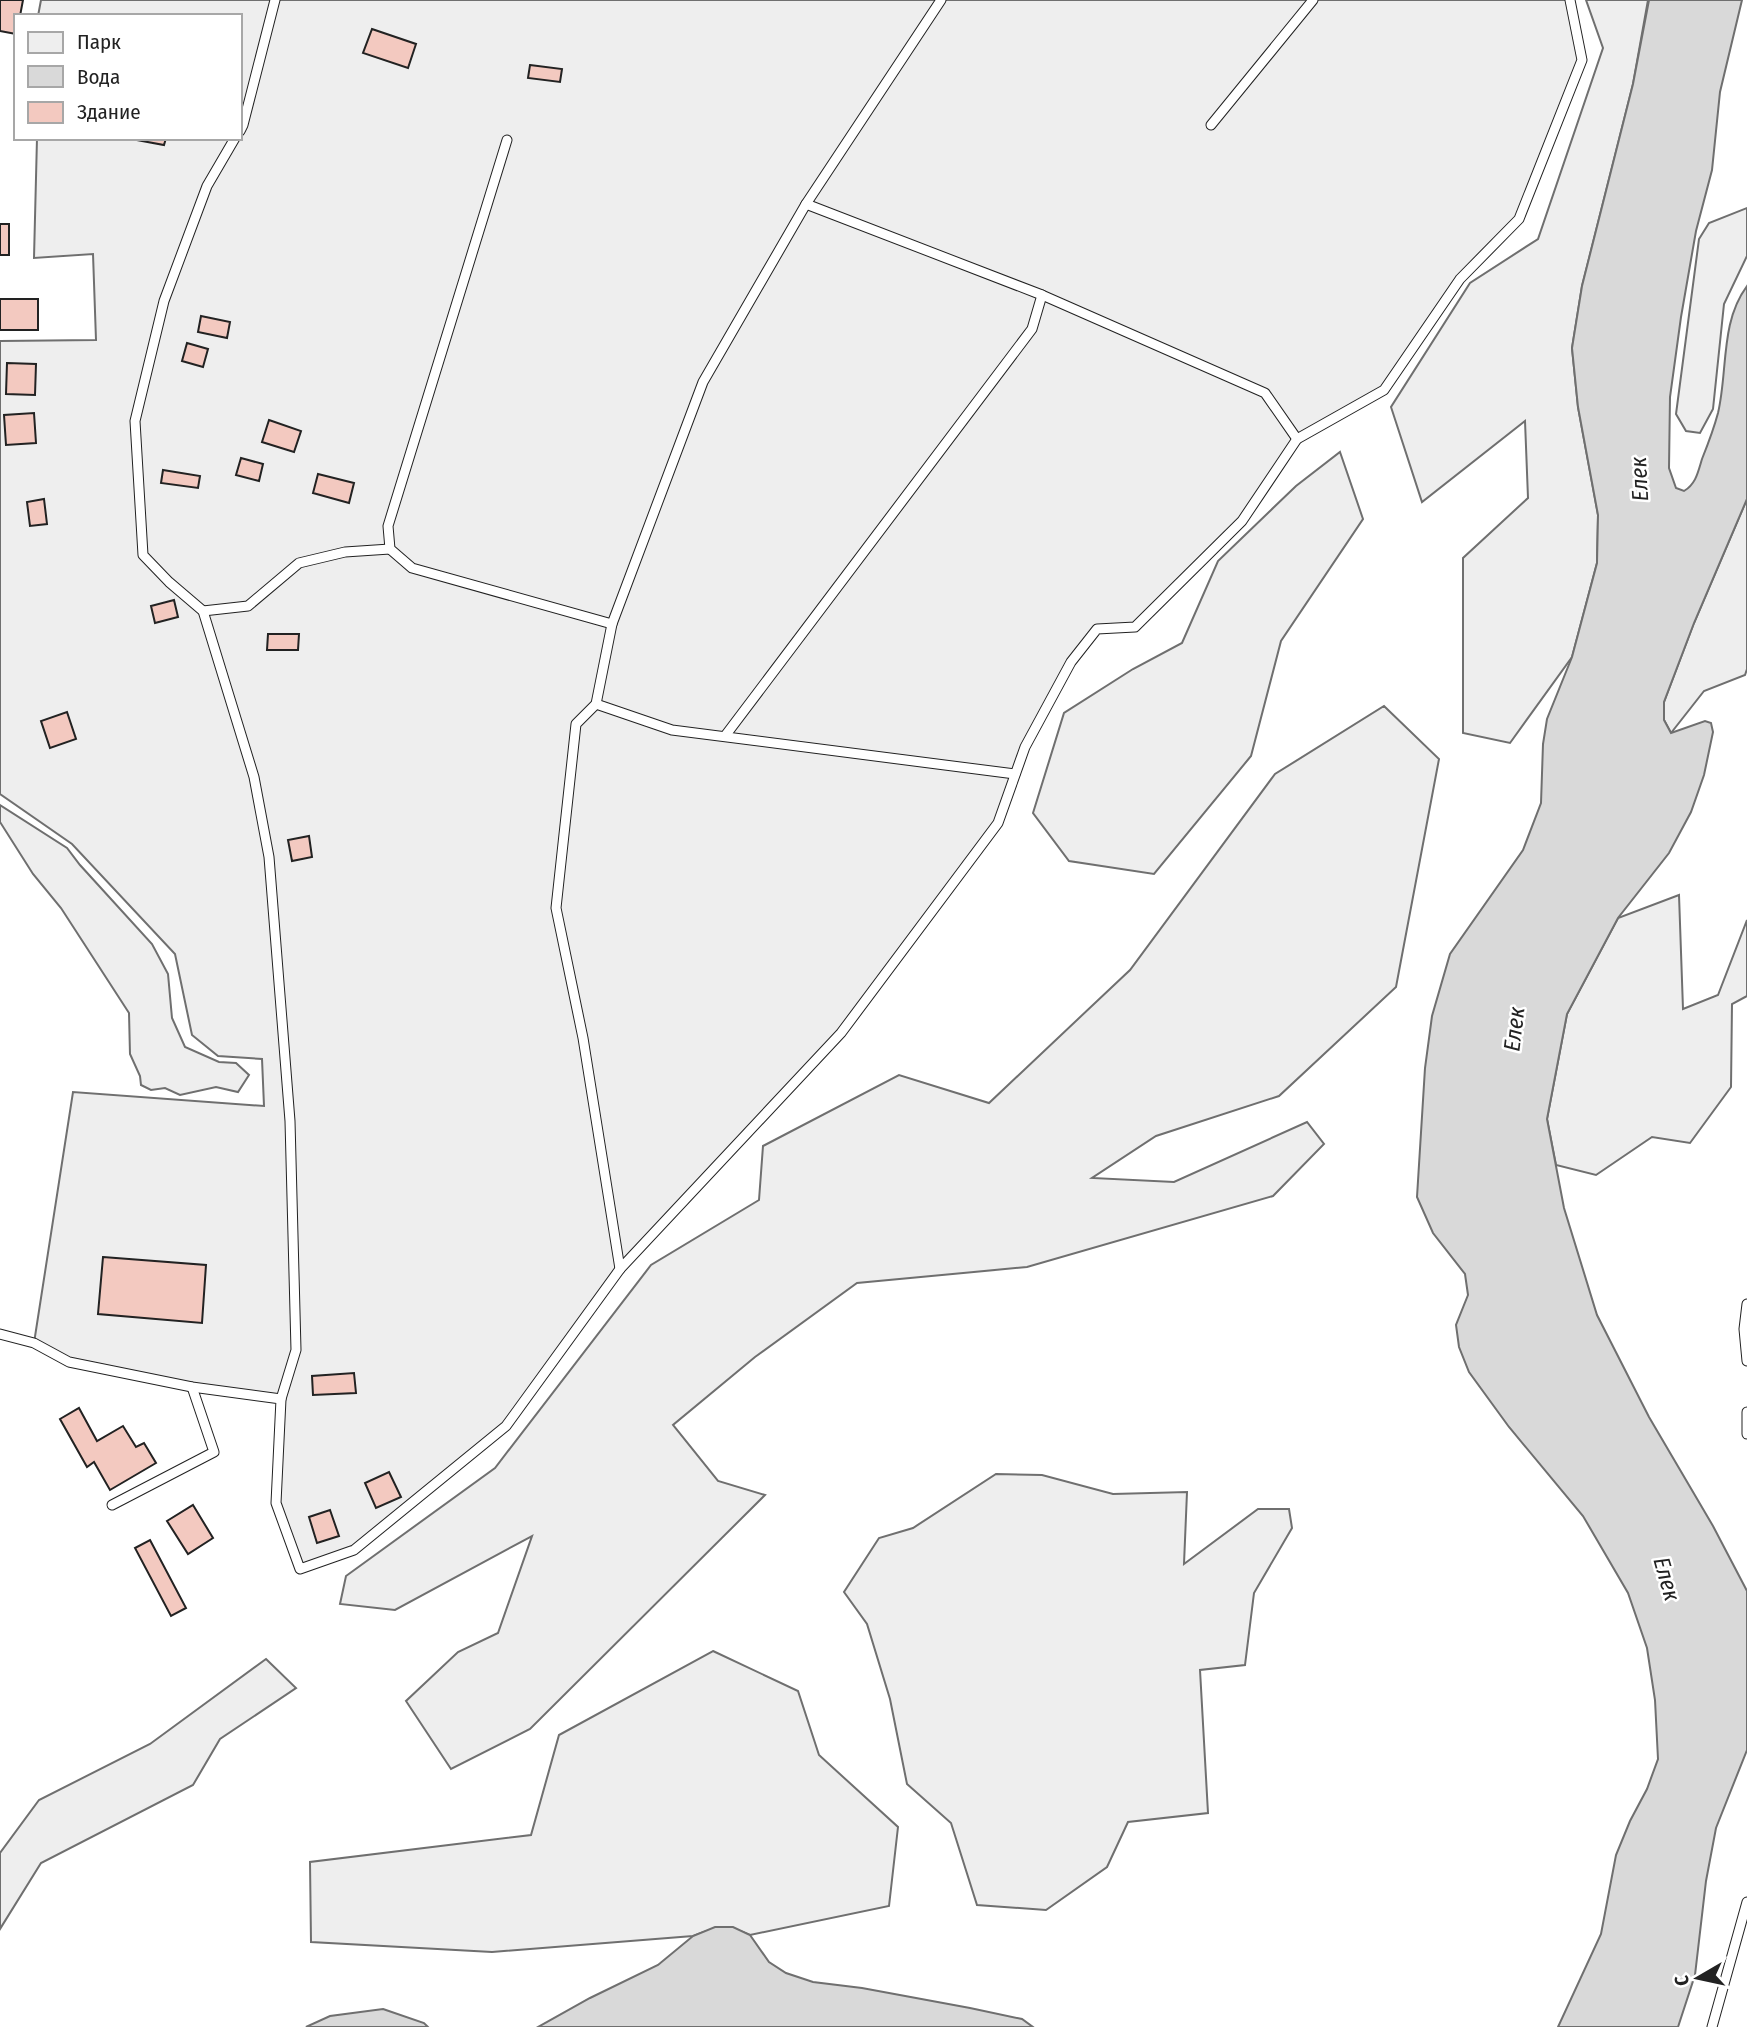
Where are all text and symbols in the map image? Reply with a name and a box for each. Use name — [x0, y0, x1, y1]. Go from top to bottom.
legend — [14, 14, 242, 140]
text: Парк — [77, 29, 121, 55]
text: Вода — [77, 64, 120, 90]
text: Здание — [77, 99, 141, 125]
water label: Елек — [1624, 456, 1654, 502]
water label: Елек — [1497, 1005, 1531, 1053]
water label: Елек — [1647, 1554, 1687, 1604]
north arrow — [1663, 1943, 1733, 2013]
text: С — [1670, 1974, 1694, 1987]

